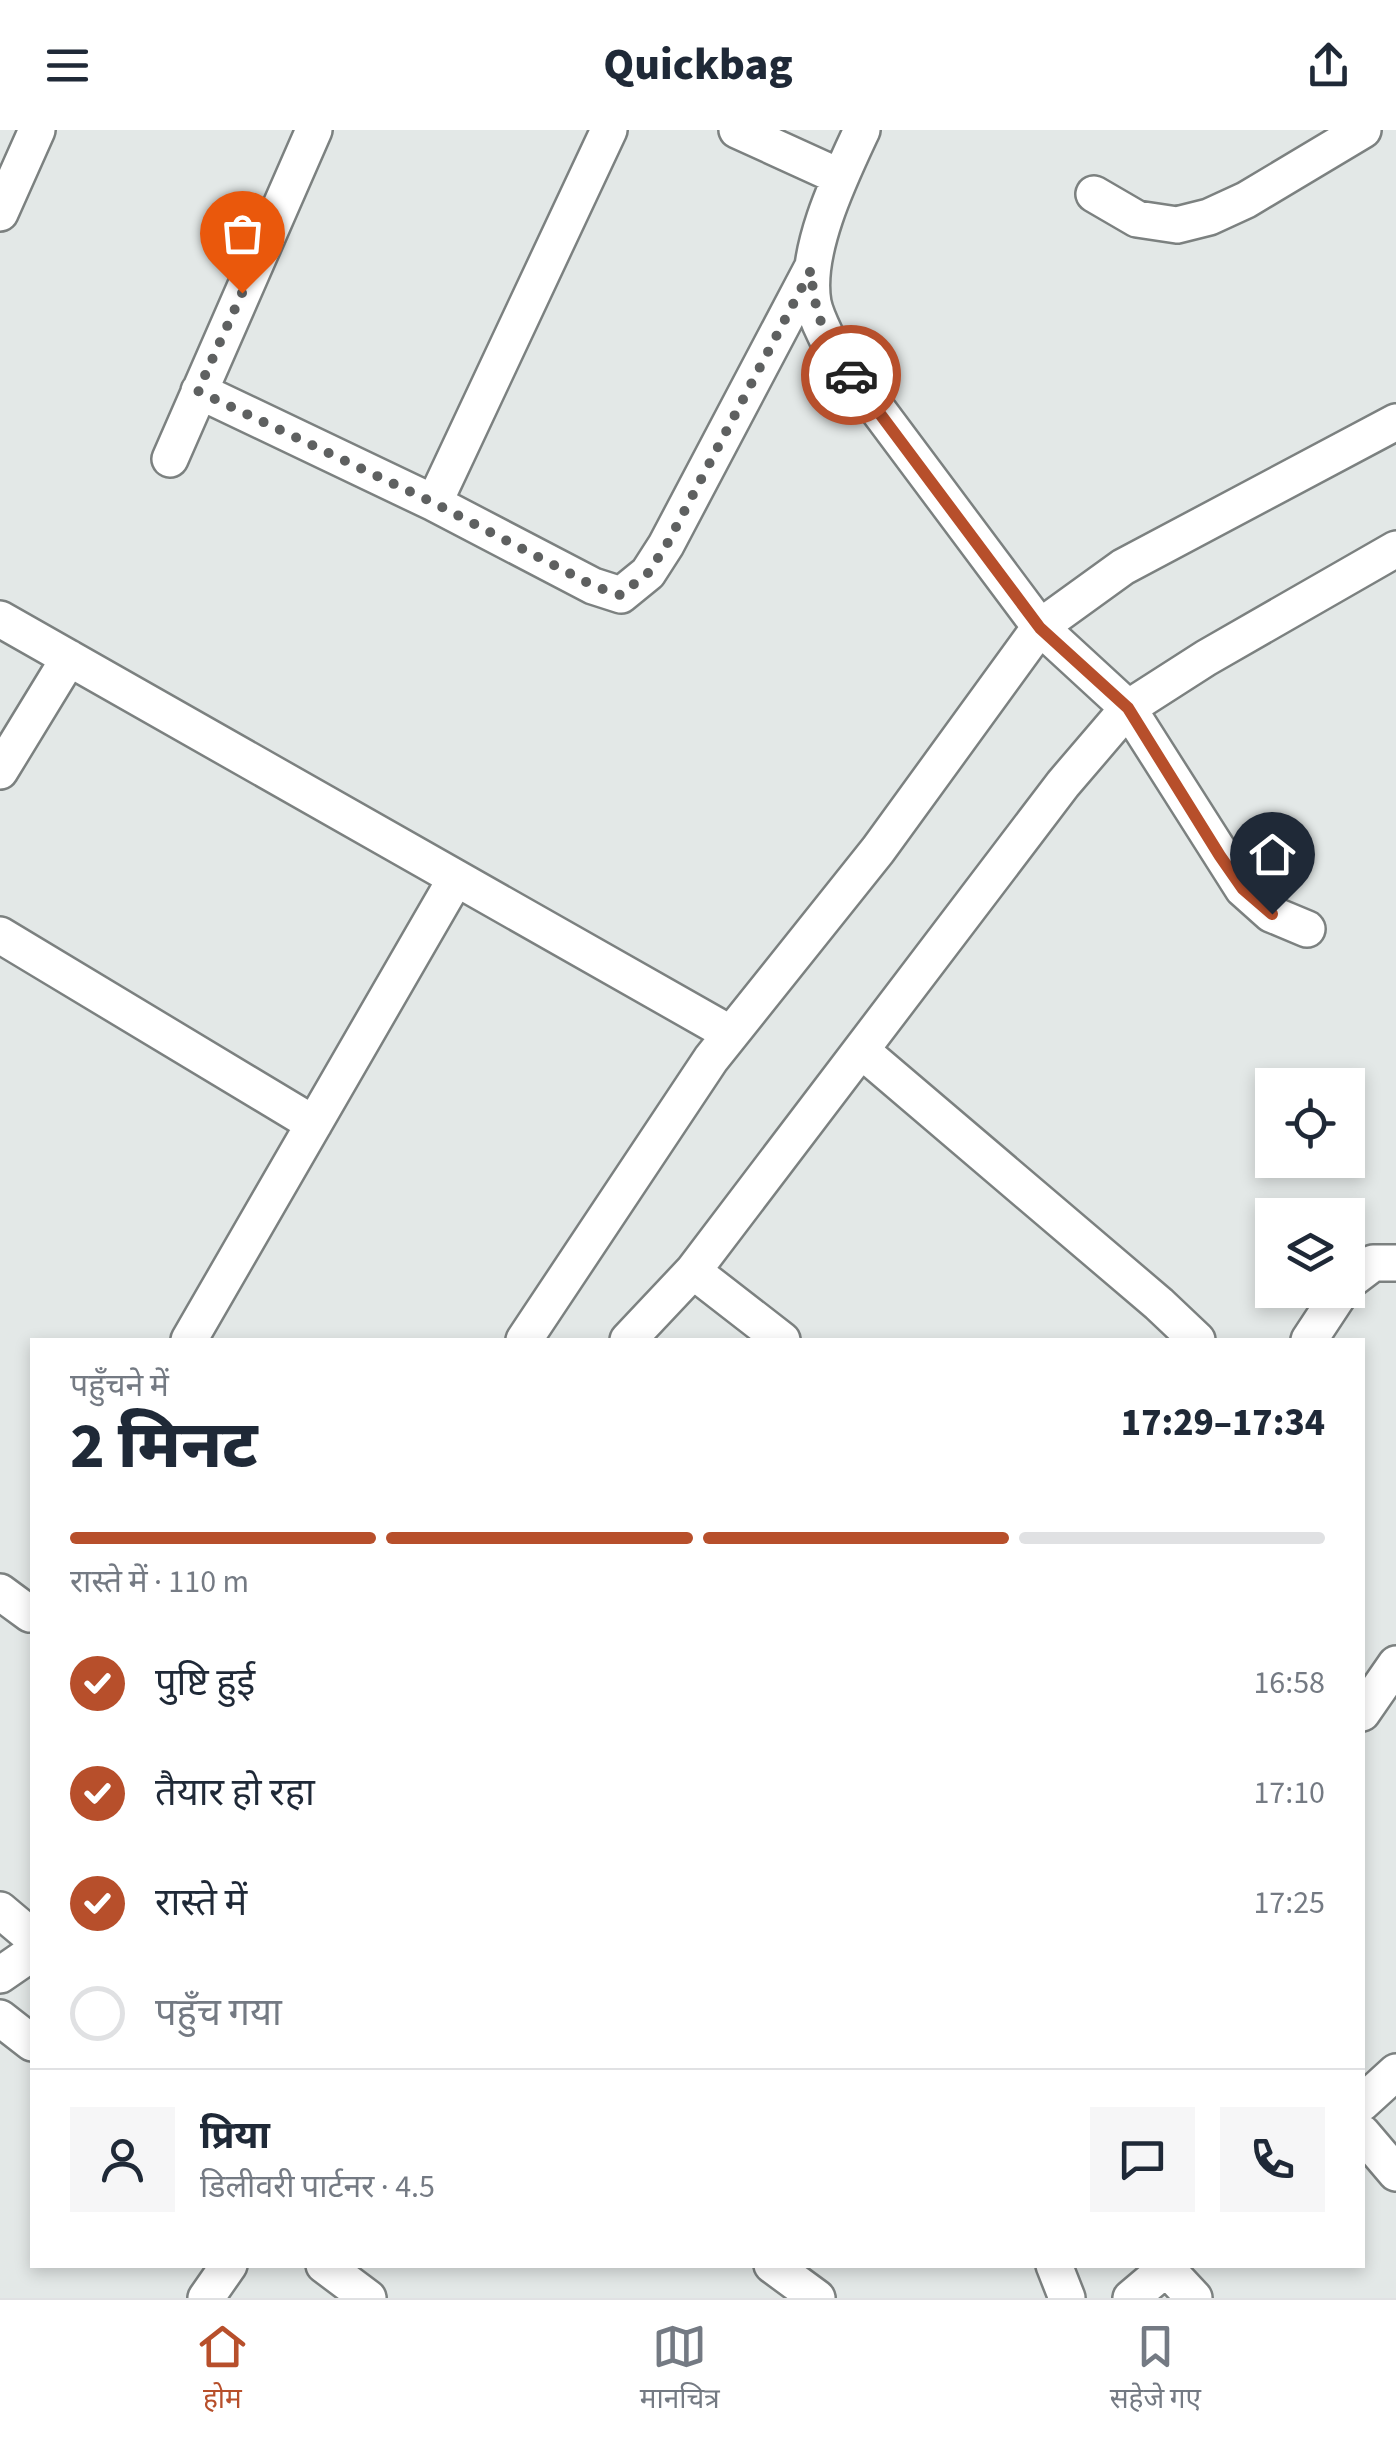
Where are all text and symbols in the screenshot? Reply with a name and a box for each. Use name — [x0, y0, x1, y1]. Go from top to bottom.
text: Quickbag — [603, 33, 793, 97]
icon: menu — [40, 38, 95, 93]
icon: share — [1301, 38, 1356, 93]
pin — [200, 191, 285, 294]
icon: bag — [215, 206, 270, 261]
courier — [801, 325, 901, 425]
icon: car — [824, 348, 879, 403]
pin — [1230, 812, 1315, 915]
icon: home — [1245, 827, 1300, 882]
map controls — [1255, 1068, 1365, 1308]
button: locate — [1255, 1068, 1365, 1178]
button: layers — [1255, 1198, 1365, 1308]
text: पहुँचने में — [70, 1363, 169, 1409]
text: 17:29–17:34 — [1121, 1396, 1325, 1450]
text: 2 मिनट — [70, 1400, 258, 1493]
text: रास्ते में · 110 m — [70, 1559, 249, 1605]
icon: check — [70, 1656, 125, 1711]
text: पुष्टि हुई — [155, 1656, 255, 1710]
text: 16:58 — [1253, 1660, 1325, 1706]
icon: check — [70, 1766, 125, 1821]
text: तैयार हो रहा — [155, 1766, 315, 1820]
text: 17:10 — [1253, 1770, 1325, 1816]
icon: check — [70, 1876, 125, 1931]
text: रास्ते में — [155, 1876, 247, 1930]
text: 17:25 — [1253, 1880, 1325, 1926]
text: पहुँच गया — [155, 1986, 282, 2040]
button: person — [70, 2107, 175, 2212]
button: chat — [1090, 2107, 1195, 2212]
button: phone — [1220, 2107, 1325, 2212]
text: प्रिया — [200, 2109, 270, 2163]
text: डिलीवरी पार्टनर · 4.5 — [200, 2164, 435, 2210]
tab: होम — [195, 2319, 250, 2419]
tab: मानचित्र — [640, 2319, 720, 2419]
tab: सहेजे गए — [1110, 2319, 1201, 2419]

